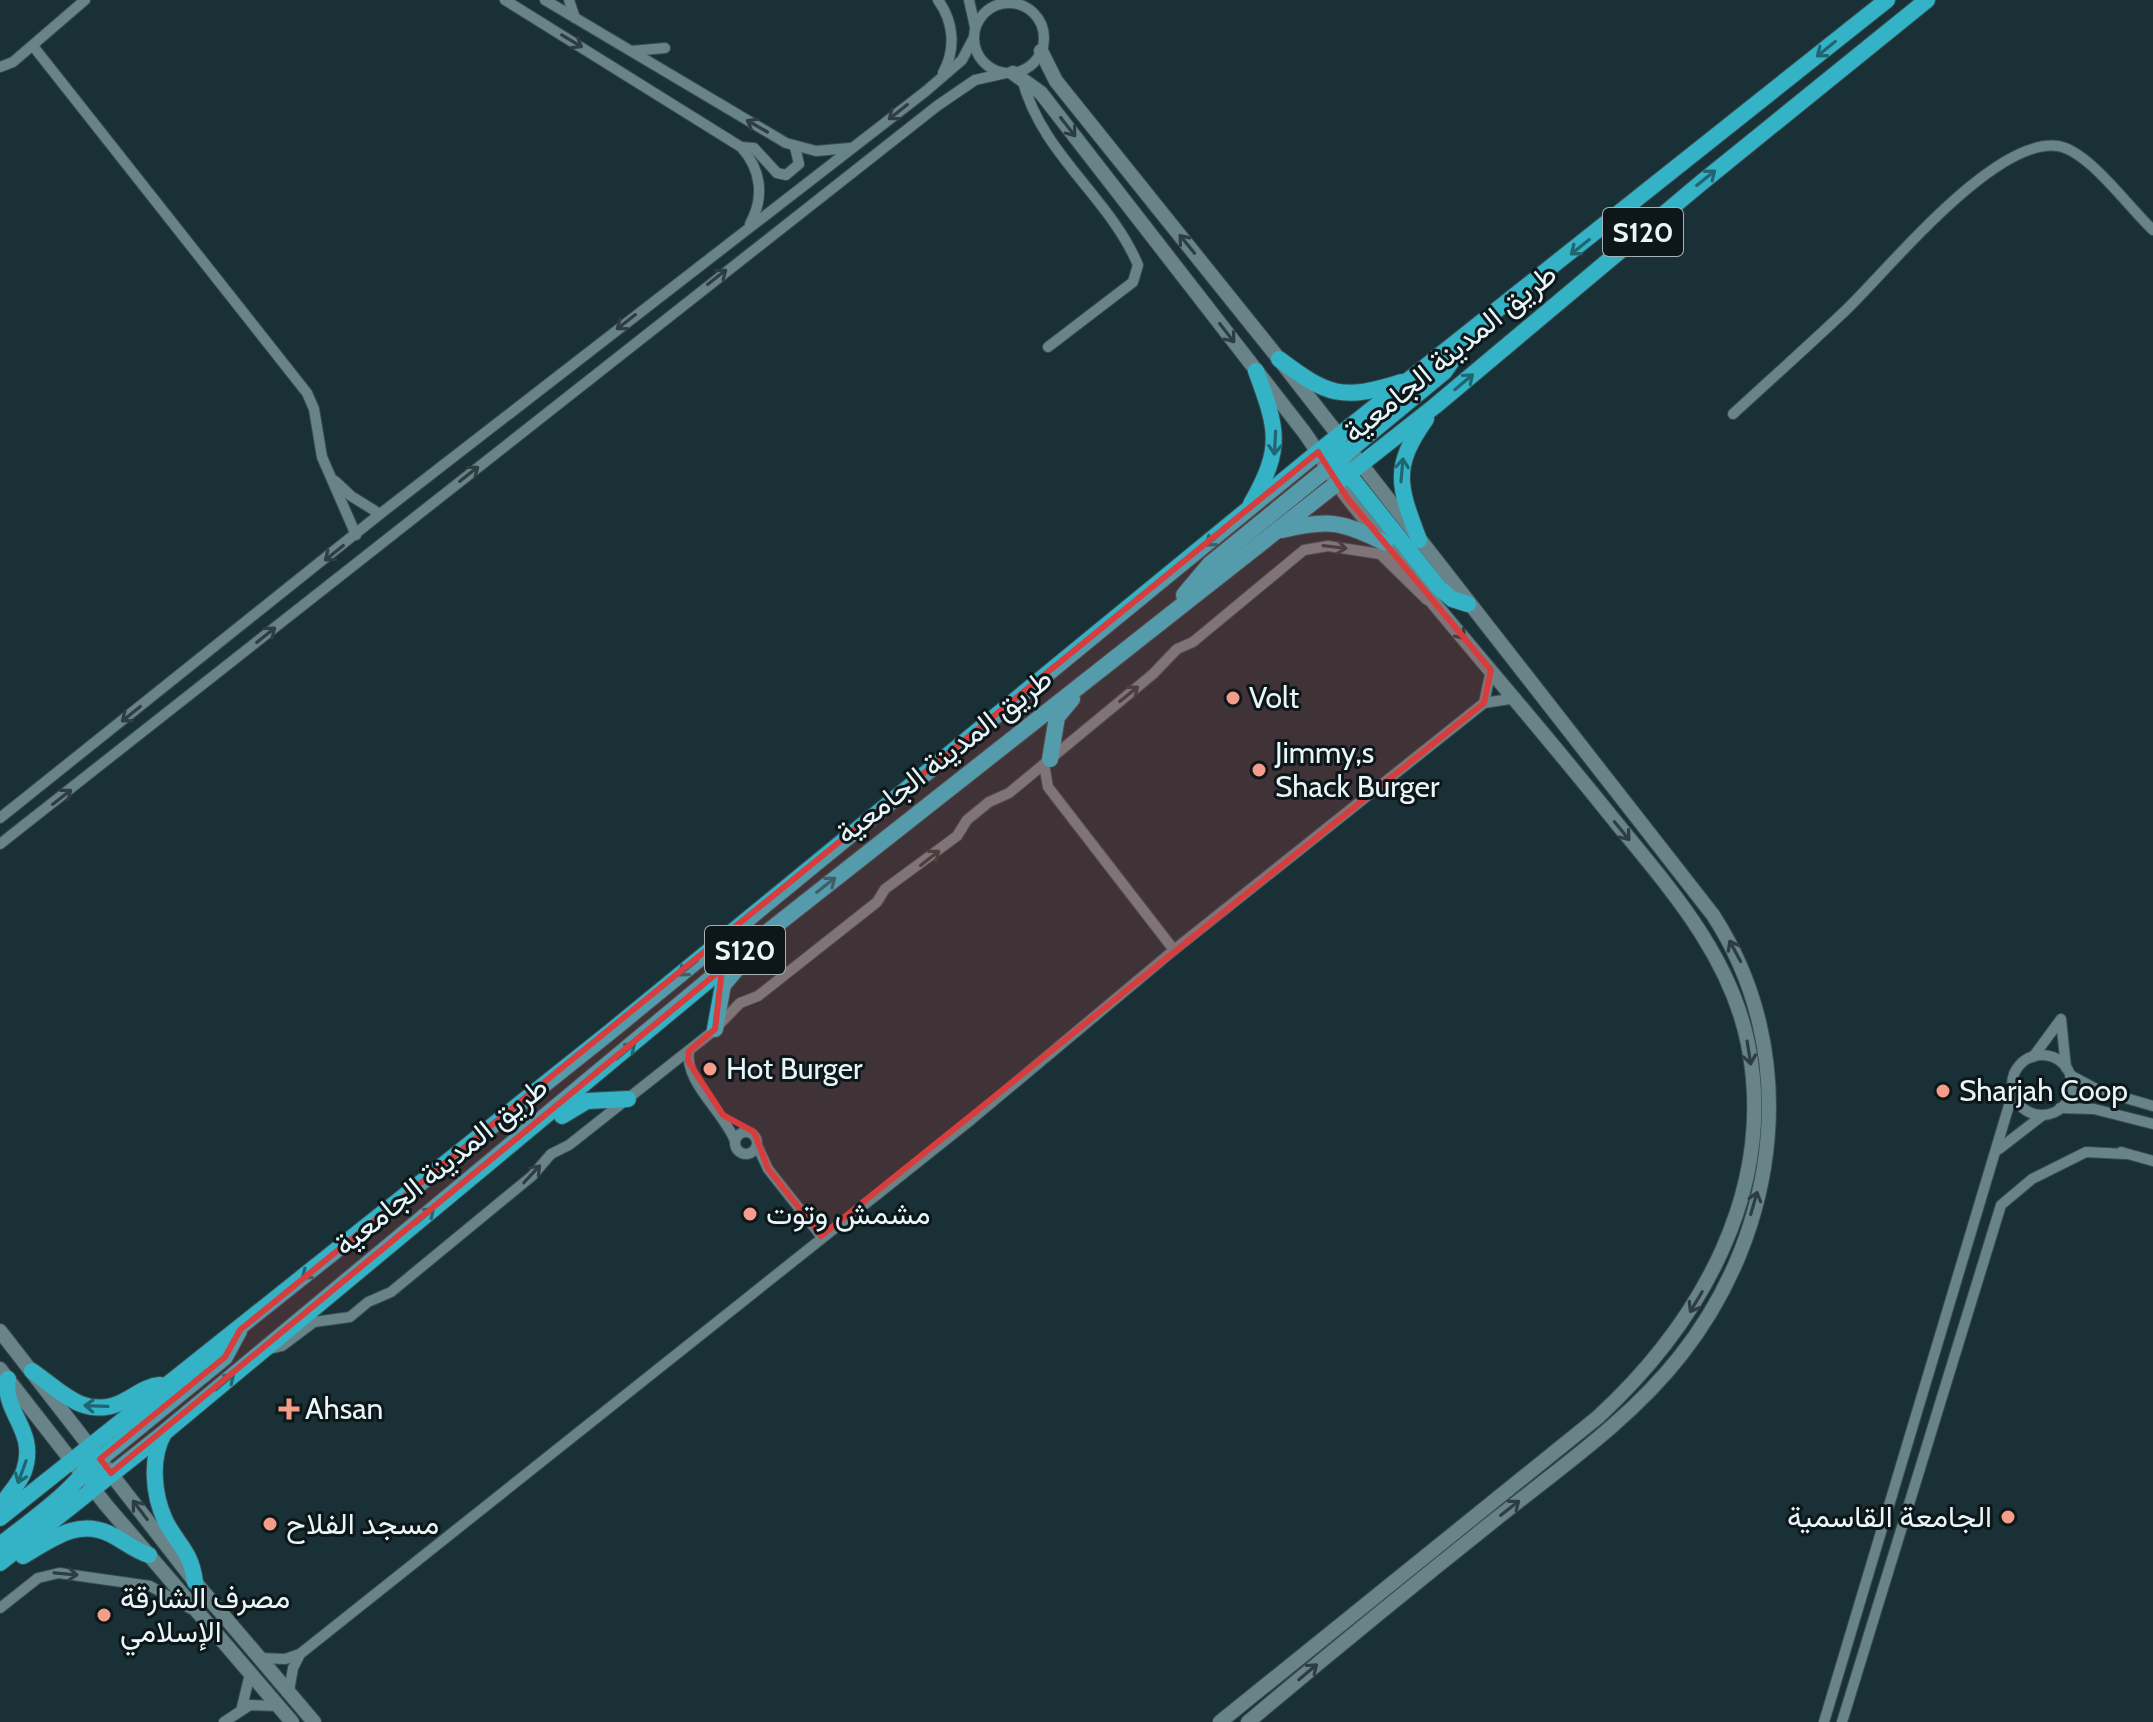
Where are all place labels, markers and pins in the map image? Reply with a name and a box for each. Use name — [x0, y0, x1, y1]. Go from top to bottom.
place label: Volt — [1249, 679, 1299, 716]
marker: Volt — [1224, 689, 1242, 707]
place label: Jimmy,s Shack Burger — [1274, 734, 1440, 805]
marker: Jimmy,s Shack Burger — [1250, 761, 1268, 779]
place label: Hot Burger — [726, 1050, 863, 1087]
marker: Hot Burger — [701, 1060, 719, 1078]
place label: Sharjah Coop — [1959, 1072, 2128, 1109]
marker: Sharjah Coop — [1934, 1082, 1952, 1100]
place label: مشمش وتوت — [766, 1195, 931, 1232]
marker: مشمش وتوت — [741, 1205, 759, 1223]
place label: Ahsan — [305, 1390, 383, 1427]
marker: Ahsan — [280, 1400, 298, 1418]
place label: الجامعة القاسمية — [1787, 1498, 1992, 1535]
place label: مسجد الفلاح — [286, 1505, 439, 1544]
marker: الجامعة القاسمية — [1999, 1508, 2017, 1526]
marker: مسجد الفلاح — [261, 1515, 279, 1533]
place label: مصرف الشارقة الإسلامي — [120, 1579, 290, 1656]
marker: مصرف الشارقة الإسلامي — [95, 1606, 113, 1624]

